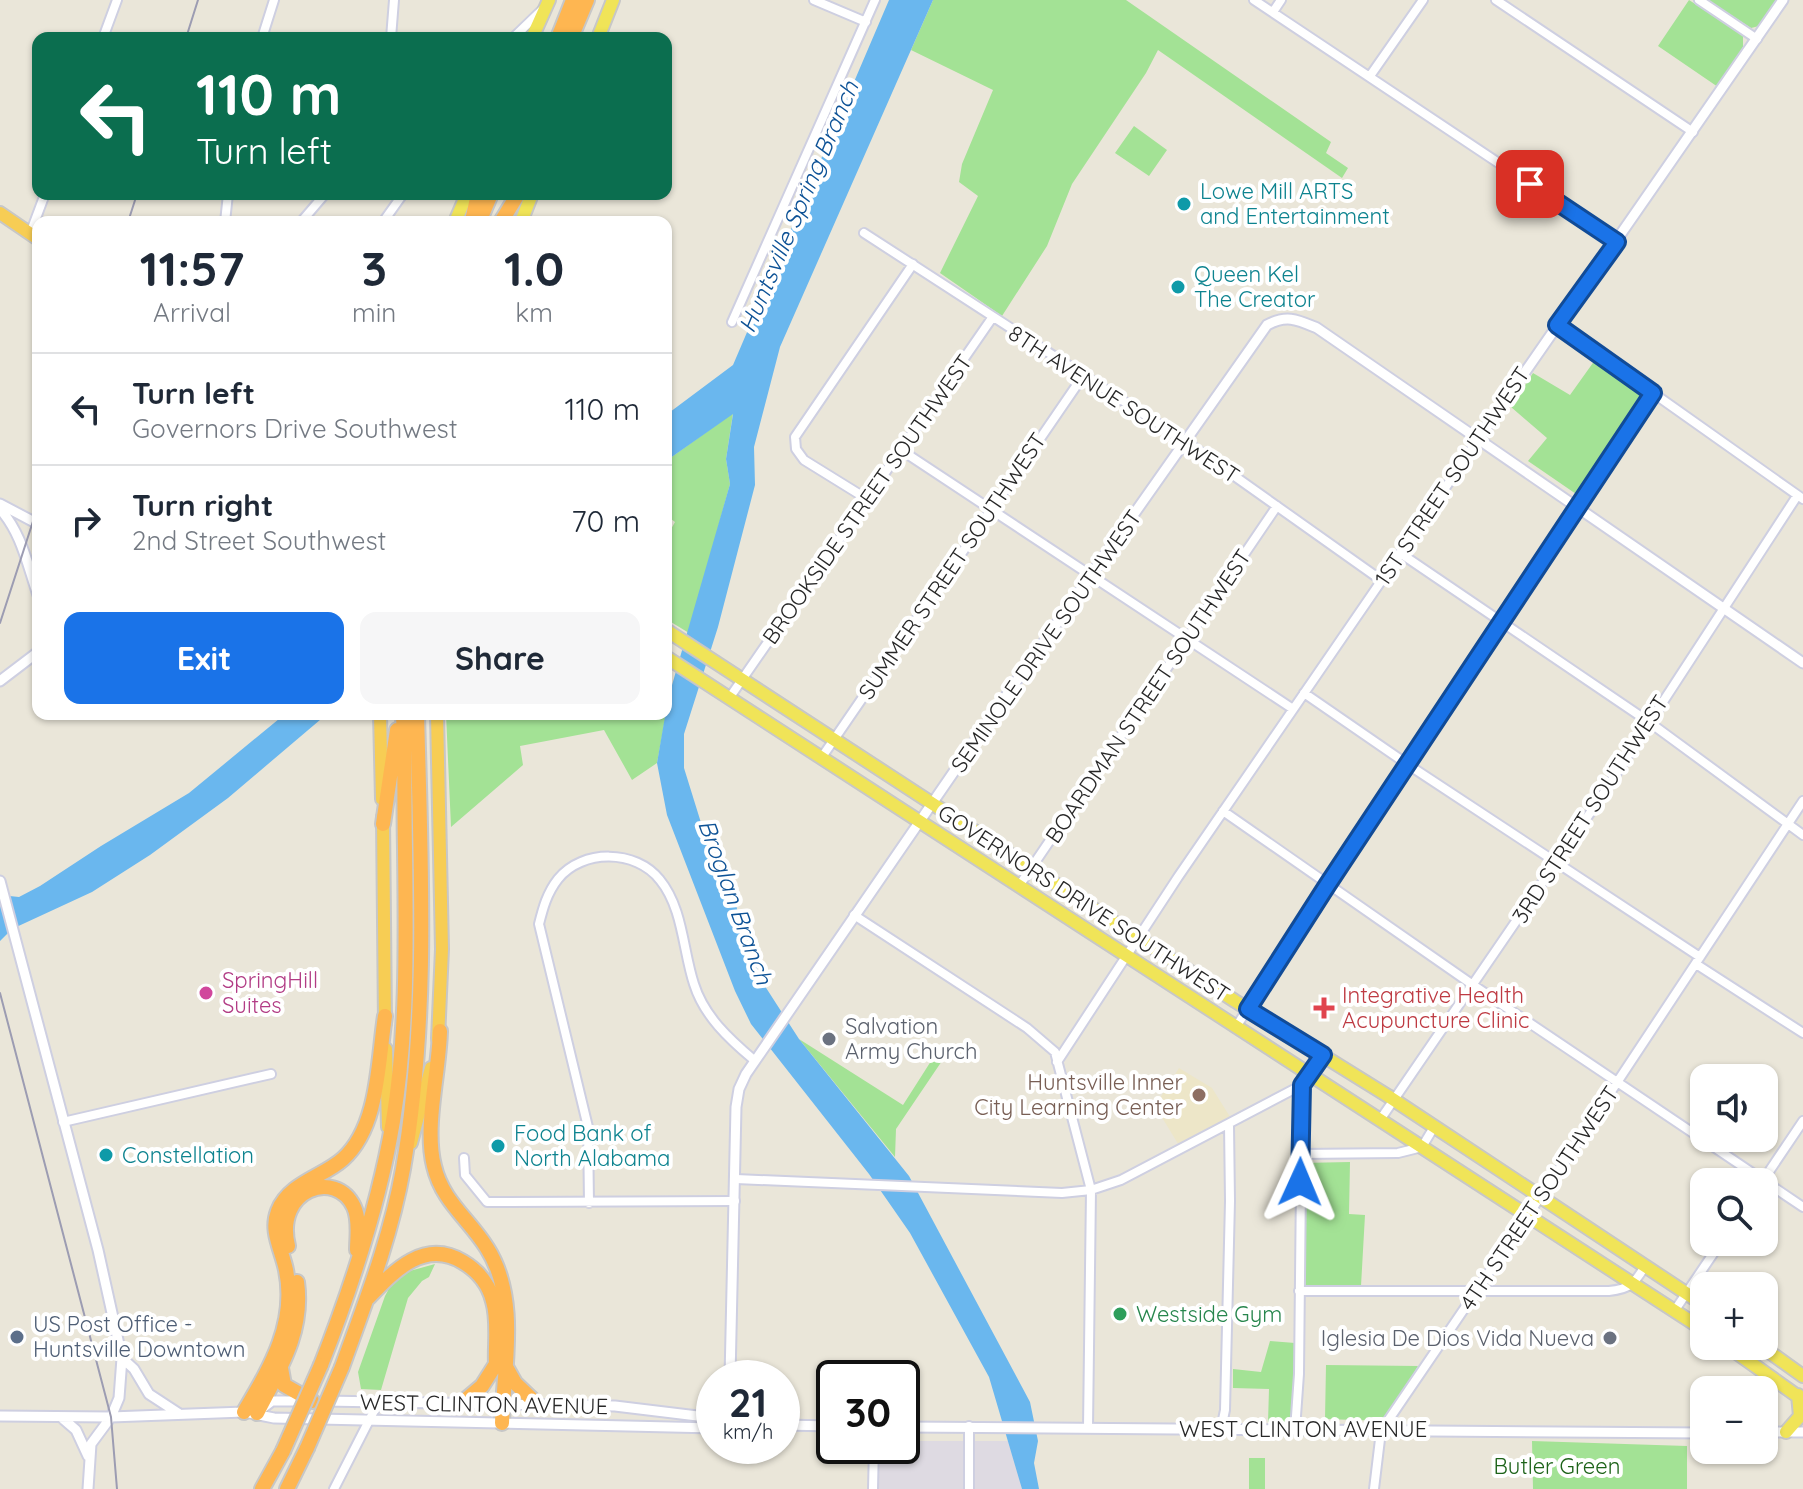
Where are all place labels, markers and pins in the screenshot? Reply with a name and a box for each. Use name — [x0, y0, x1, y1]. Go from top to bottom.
pin — [1496, 150, 1564, 218]
place label: Lowe Mill ARTS and Entertainment — [1200, 177, 1390, 230]
marker: Lowe Mill ARTS and Entertainment — [1175, 195, 1193, 213]
place label: Queen Kel The Creator — [1194, 260, 1316, 313]
marker: Queen Kel The Creator — [1169, 278, 1187, 296]
place label: SpringHill Suites — [222, 966, 318, 1019]
place label: Integrative Health Acupuncture Clinic — [1342, 981, 1529, 1034]
marker: SpringHill Suites — [197, 984, 215, 1002]
marker: Integrative Health Acupuncture Clinic — [1313, 997, 1335, 1019]
place label: Salvation Army Church — [845, 1012, 977, 1065]
marker: Salvation Army Church — [820, 1030, 838, 1048]
place label: Huntsville Inner City Learning Center — [974, 1068, 1184, 1121]
marker: Huntsville Inner City Learning Center — [1190, 1086, 1208, 1104]
place label: Food Bank of North Alabama — [514, 1119, 670, 1172]
marker: Food Bank of North Alabama — [489, 1137, 507, 1155]
place label: Constellation — [122, 1141, 254, 1169]
marker: Constellation — [97, 1146, 115, 1164]
place label: Westside Gym — [1136, 1300, 1282, 1328]
marker: Westside Gym — [1111, 1305, 1129, 1323]
place label: US Post Office - Huntsville Downtown — [33, 1310, 245, 1363]
place label: Iglesia De Dios Vida Nueva — [1321, 1324, 1594, 1352]
marker: US Post Office - Huntsville Downtown — [8, 1328, 26, 1346]
marker: Iglesia De Dios Vida Nueva — [1601, 1329, 1619, 1347]

